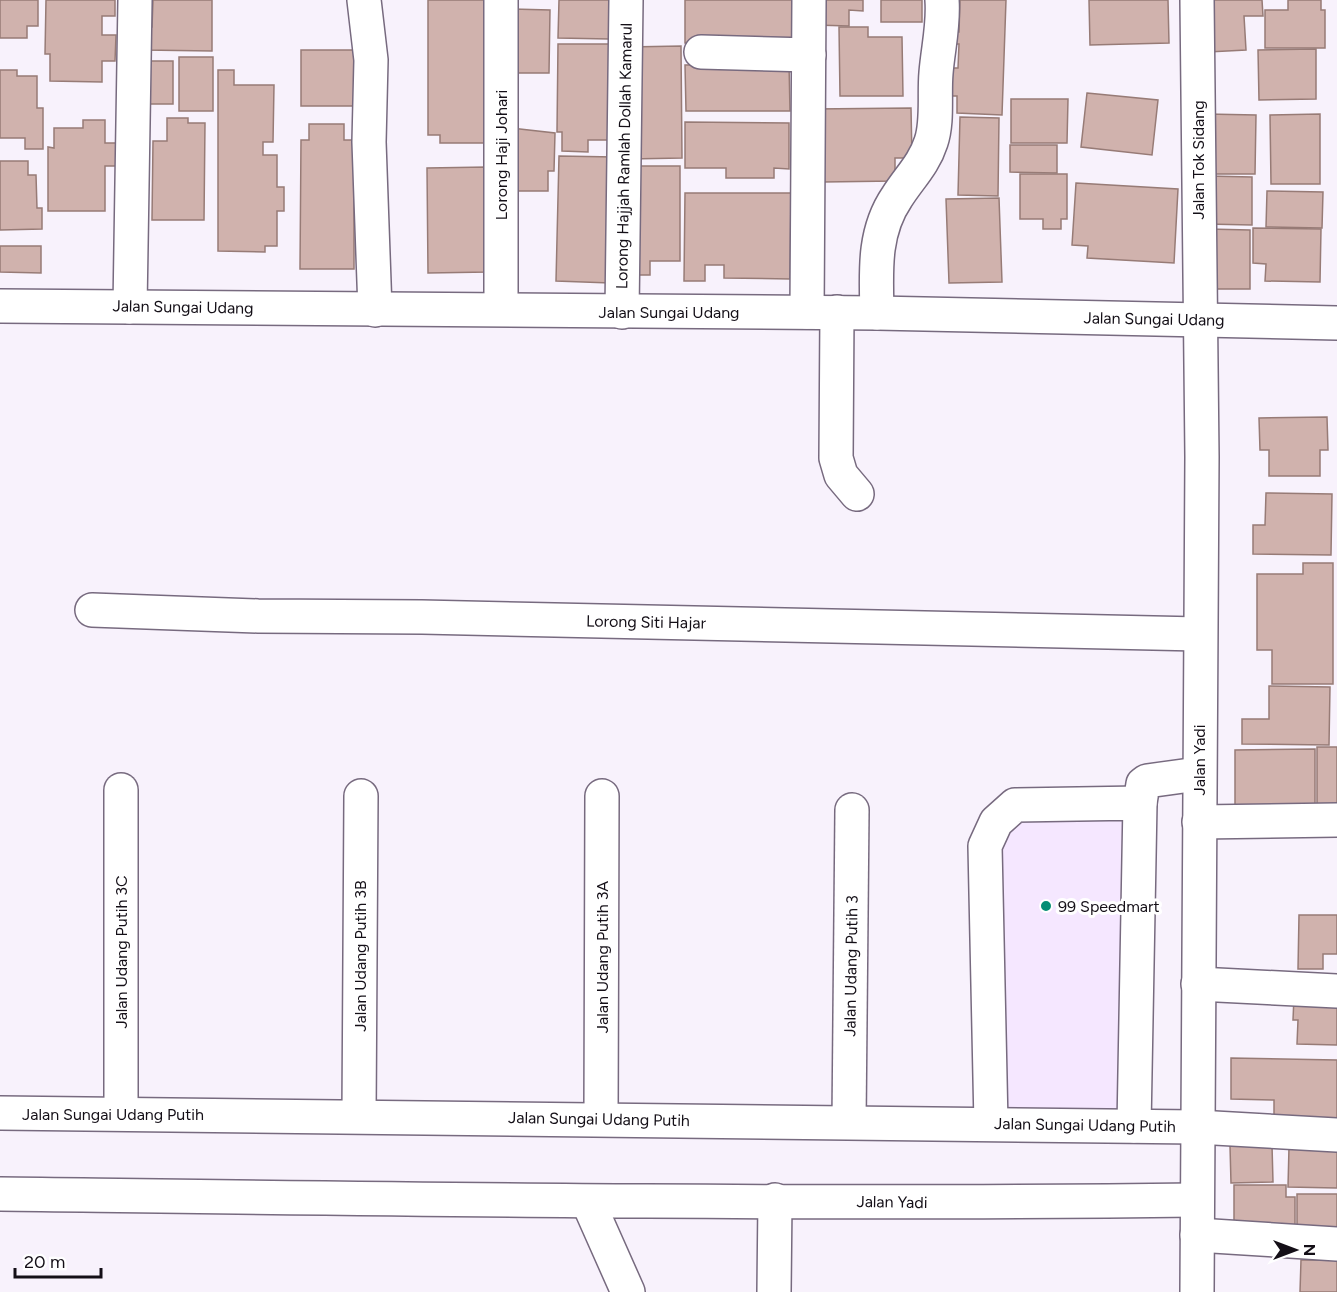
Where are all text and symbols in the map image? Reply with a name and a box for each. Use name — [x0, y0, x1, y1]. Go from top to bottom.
street label: Lorong Hajjah Ramlah Dollah Kamarul — [612, 23, 636, 289]
street label: Lorong Haji Johari — [492, 90, 511, 220]
street label: Jalan Tok Sidang — [1189, 100, 1208, 220]
street label: Jalan Sungai Udang — [112, 296, 254, 318]
street label: Jalan Sungai Udang — [598, 303, 740, 322]
street label: Jalan Sungai Udang — [1083, 308, 1225, 330]
street label: Lorong Siti Hajar — [586, 611, 707, 633]
street label: Jalan Yadi — [1190, 725, 1209, 795]
street label: Jalan Udang Putih 3C — [112, 875, 131, 1029]
street label: Jalan Udang Putih 3B — [351, 880, 370, 1032]
street label: Jalan Udang Putih 3A — [593, 881, 612, 1033]
street label: Jalan Udang Putih 3 — [840, 895, 862, 1037]
place label: 99 Speedmart — [1058, 897, 1159, 916]
marker: 99 Speedmart — [1039, 899, 1053, 913]
street label: Jalan Sungai Udang Putih — [22, 1105, 204, 1124]
street label: Jalan Sungai Udang Putih — [508, 1108, 690, 1130]
street label: Jalan Sungai Udang Putih — [994, 1114, 1176, 1136]
street label: Jalan Yadi — [856, 1192, 928, 1212]
north arrow — [1265, 1220, 1325, 1280]
scale bar — [15, 1241, 100, 1279]
text: N — [1300, 1244, 1319, 1256]
text: 20 m — [24, 1251, 65, 1273]

